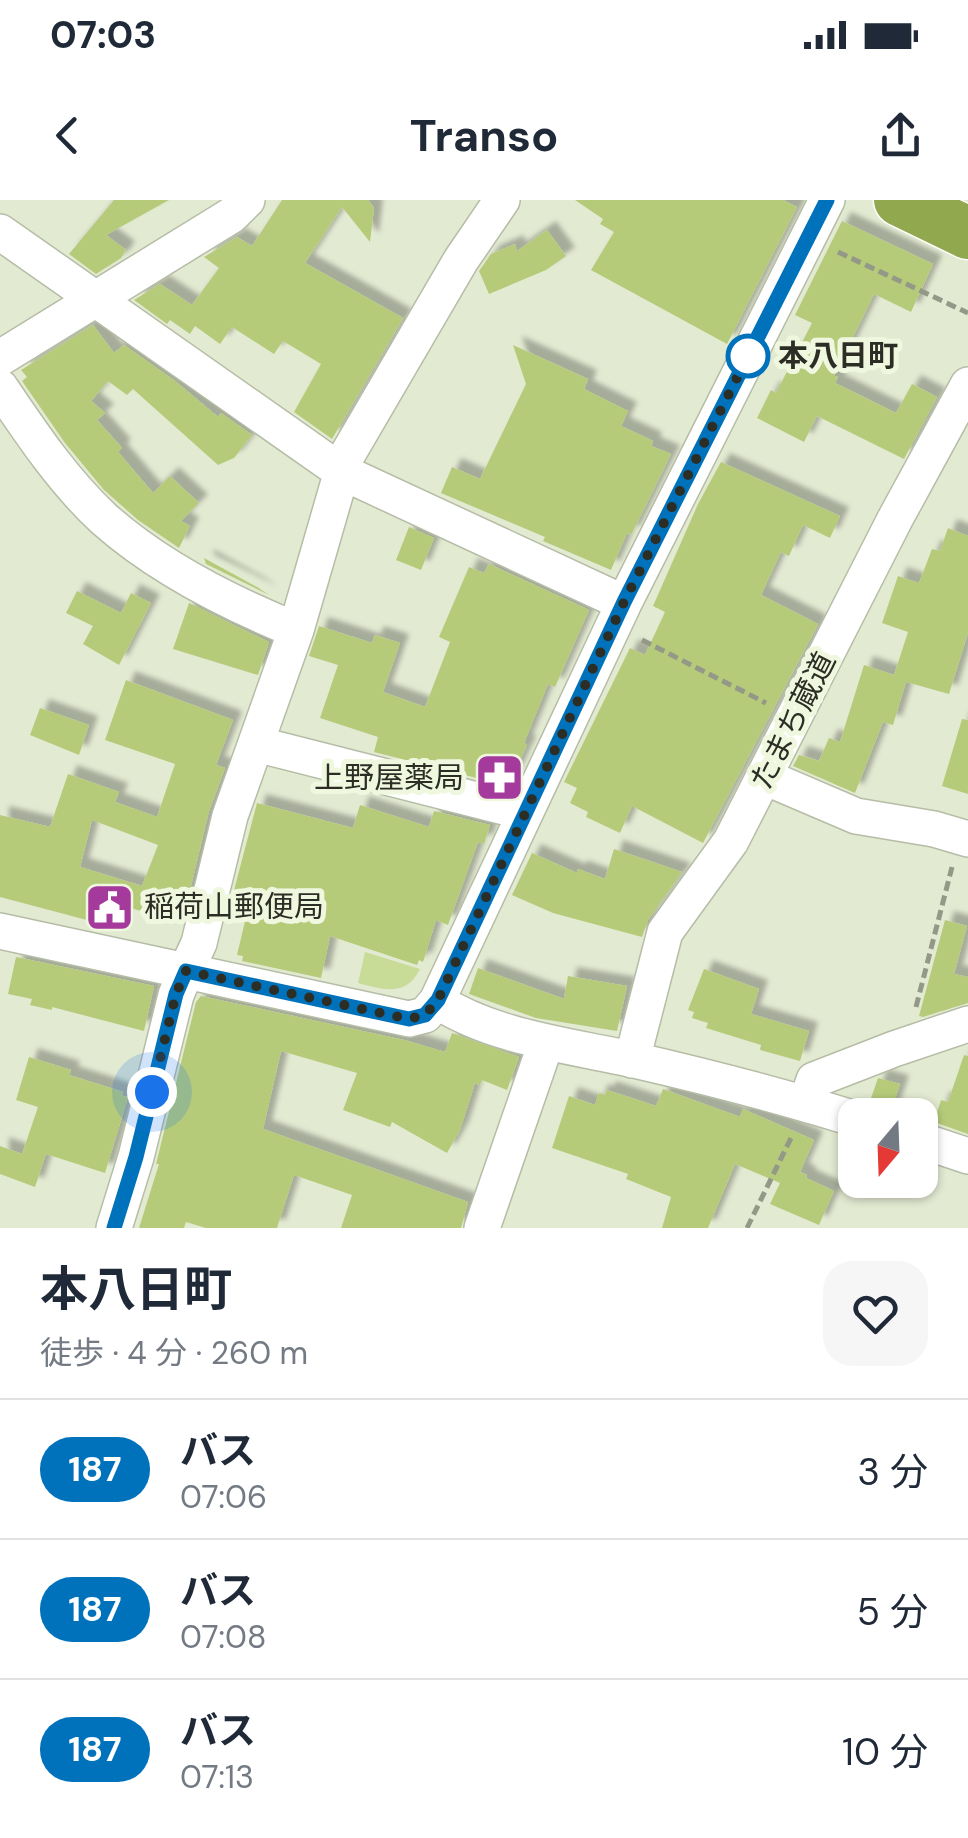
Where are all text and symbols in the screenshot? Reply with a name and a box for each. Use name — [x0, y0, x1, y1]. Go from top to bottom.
text: 07:03 — [50, 10, 156, 60]
text: Transo — [410, 106, 558, 165]
icon: back — [40, 108, 95, 163]
icon: share — [873, 108, 928, 163]
marker: 本八日町 — [727, 335, 769, 377]
place label: 本八日町 — [778, 336, 898, 375]
street label: たまち蔵道 — [741, 645, 844, 796]
pharmacy icon: 上野屋薬局 — [473, 752, 525, 804]
place label: 上野屋薬局 — [314, 758, 464, 797]
public building icon: 稲荷山郵便局 — [83, 881, 135, 933]
place label: 稲荷山郵便局 — [144, 887, 324, 926]
your location — [127, 1067, 177, 1117]
north arrow — [838, 1098, 938, 1198]
map controls — [838, 1098, 938, 1198]
text: 本八日町 — [40, 1258, 232, 1321]
button: heart — [823, 1261, 928, 1366]
text: 徒歩 · 4 分 · 260 m — [40, 1332, 308, 1374]
text: バス — [180, 1426, 256, 1476]
text: 187 — [68, 1446, 122, 1492]
text: 3 分 — [857, 1447, 928, 1497]
text: 07:06 — [180, 1476, 267, 1518]
text: バス — [180, 1566, 256, 1616]
text: 187 — [68, 1586, 122, 1632]
text: 5 分 — [857, 1587, 928, 1637]
text: 07:08 — [180, 1616, 266, 1658]
text: バス — [180, 1706, 256, 1756]
text: 187 — [68, 1726, 122, 1772]
text: 10 分 — [842, 1727, 928, 1777]
text: 07:13 — [180, 1756, 254, 1798]

